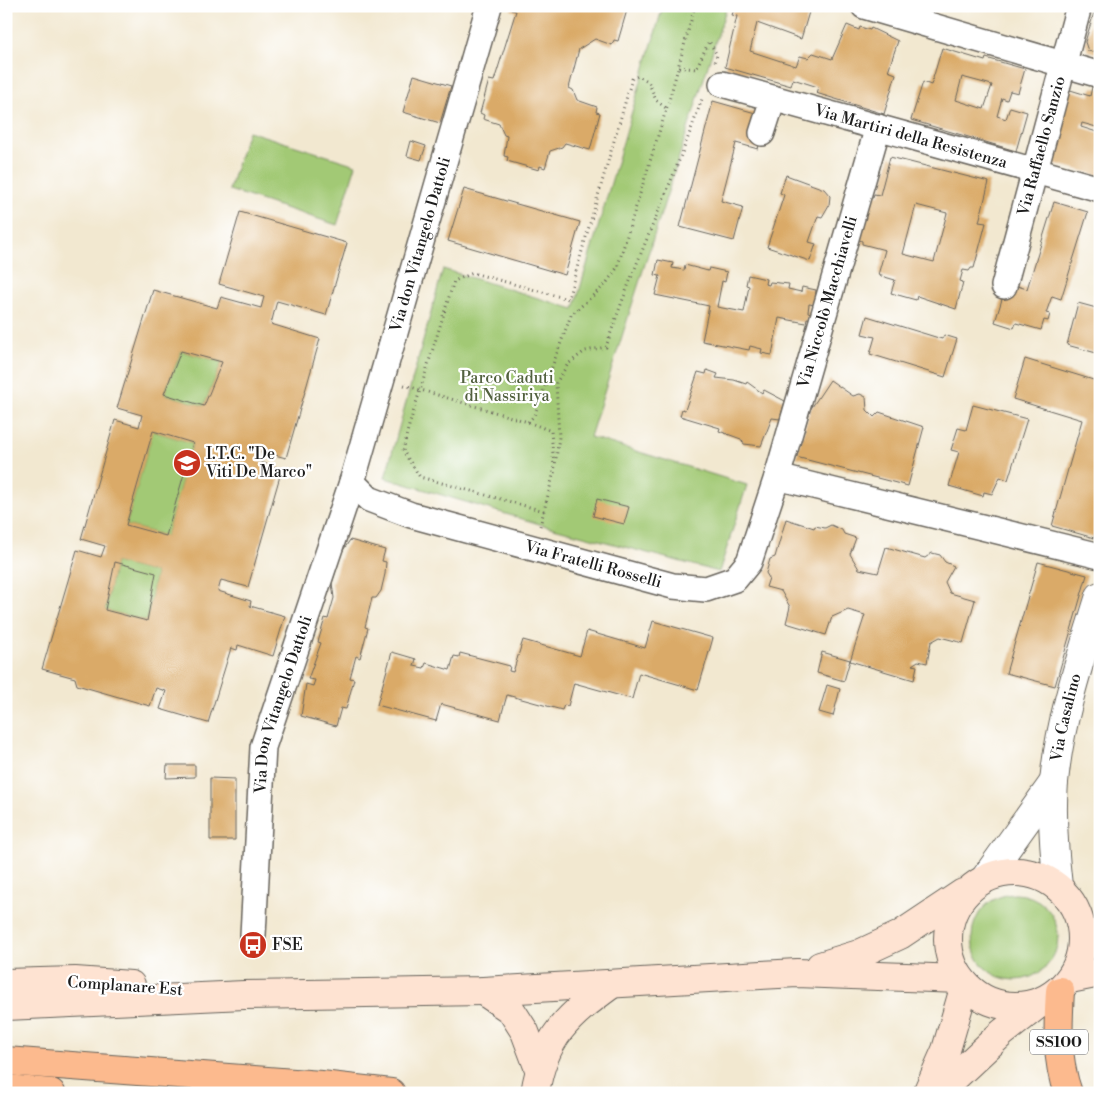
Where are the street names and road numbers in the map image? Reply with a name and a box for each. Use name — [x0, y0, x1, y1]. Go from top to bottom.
street label: Via Raffaello Sanzio — [1013, 74, 1070, 219]
street label: Via Martiri della Resistenza — [811, 100, 1010, 173]
street label: Via don Vitangelo Dattoli — [385, 155, 455, 335]
street label: Via Niccolò Macchiavelli — [793, 213, 862, 391]
street label: Via Fratelli Rosselli — [522, 536, 664, 593]
street label: Via Don Vitangelo Dattoli — [250, 613, 316, 795]
street label: Via Casalino — [1046, 671, 1086, 764]
street label: Complanare Est — [67, 972, 184, 1000]
road number: SS100 — [1030, 1030, 1088, 1054]

